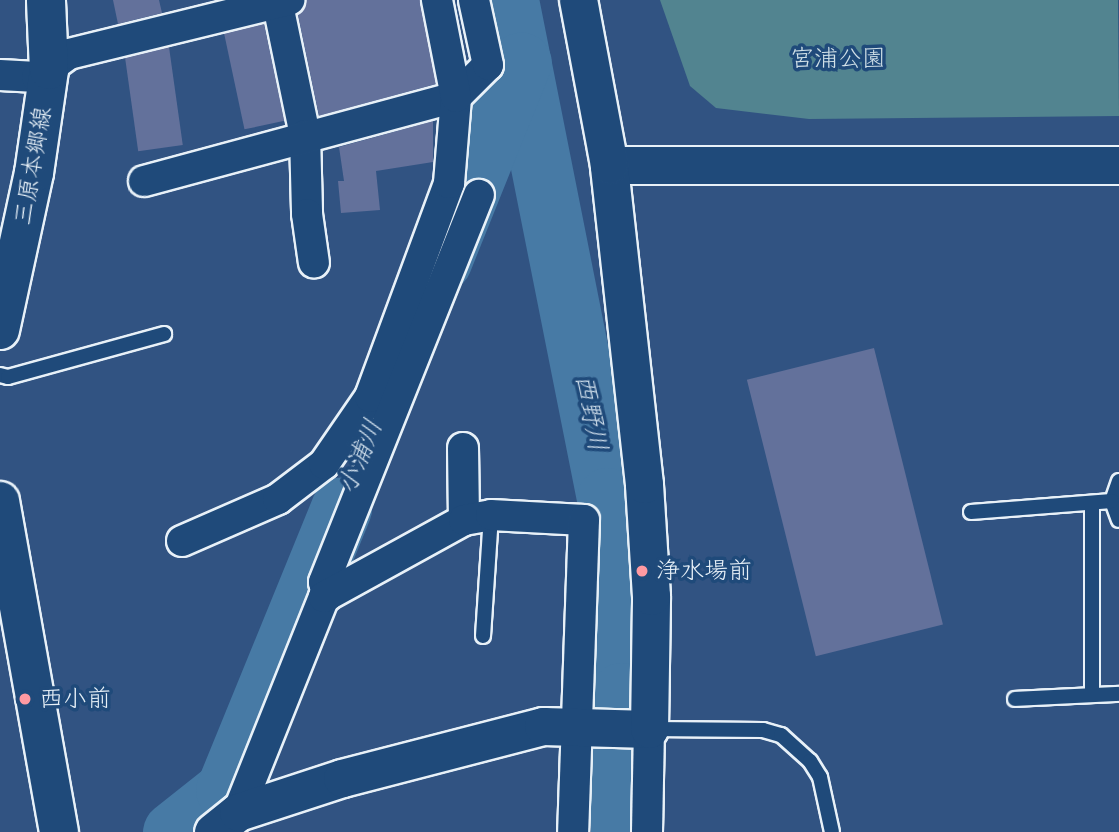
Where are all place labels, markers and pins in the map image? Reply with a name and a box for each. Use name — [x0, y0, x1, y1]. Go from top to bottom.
place label: 浄水場前 — [656, 557, 752, 585]
marker: 浄水場前 — [634, 563, 650, 579]
place label: 西小前 — [39, 685, 111, 713]
marker: 西小前 — [17, 691, 33, 707]

